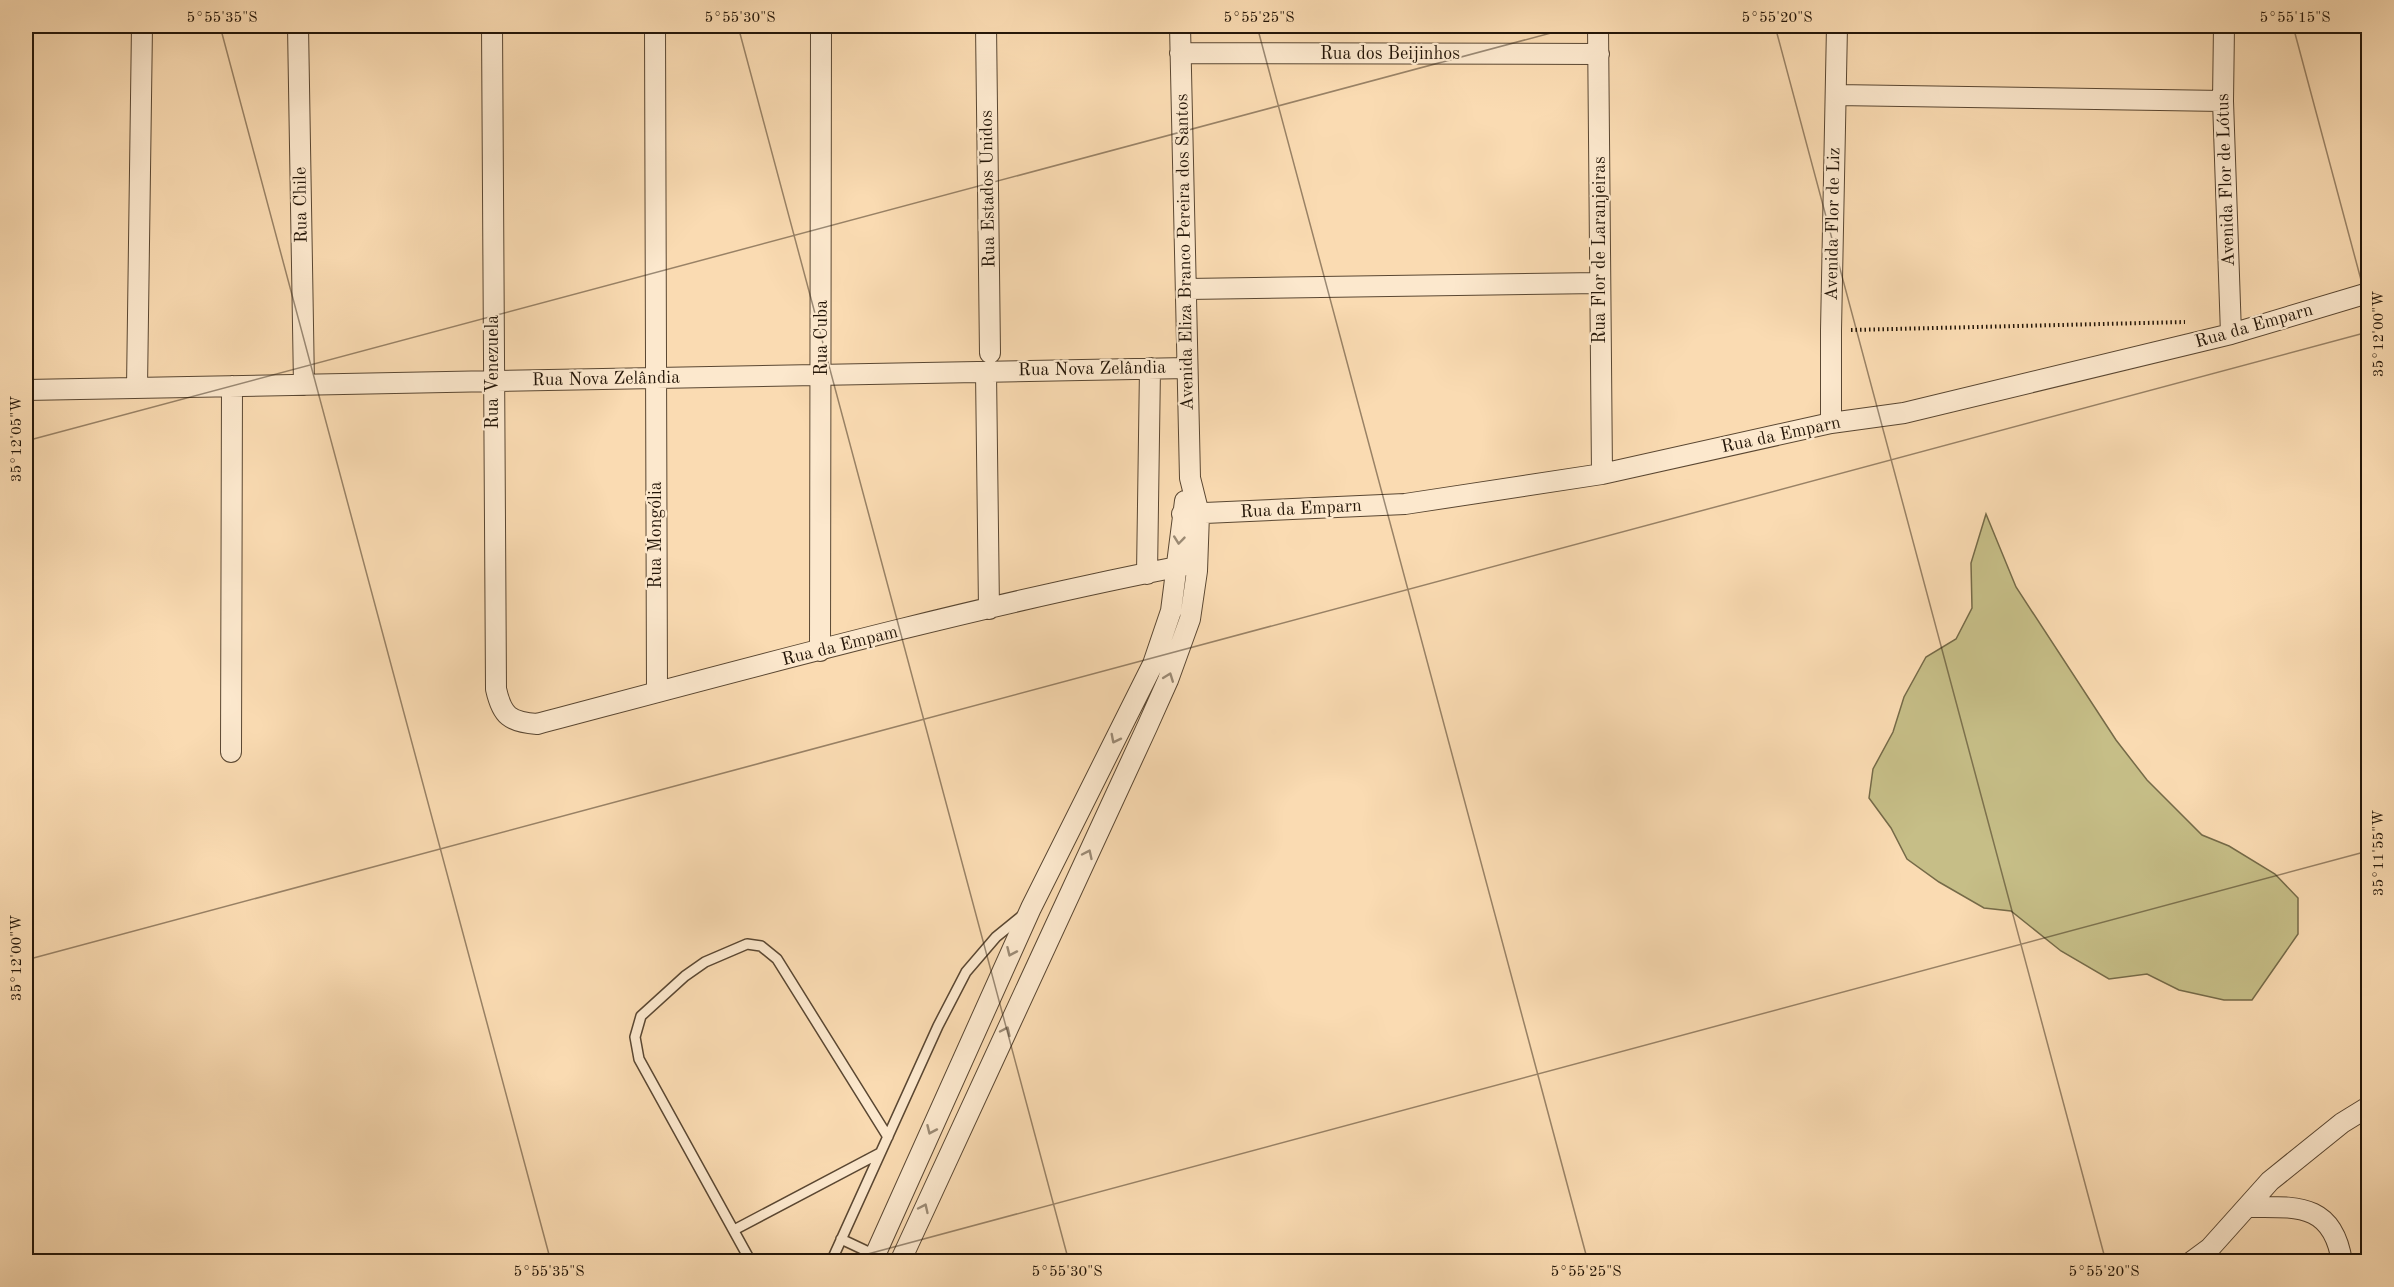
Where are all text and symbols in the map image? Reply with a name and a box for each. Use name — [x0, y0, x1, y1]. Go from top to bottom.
text: 5°55'35"S — [186, 11, 258, 26]
text: 5°55'30"S — [704, 11, 776, 26]
text: 5°55'25"S — [1223, 11, 1295, 26]
text: 5°55'20"S — [1741, 11, 1813, 26]
text: 5°55'15"S — [2259, 11, 2331, 26]
street label: Rua dos Beijinhos — [1320, 45, 1460, 63]
street label: Avenida Eliza Branco Pereira dos Santos — [1173, 93, 1197, 411]
street label: Avenida Flor de Lótus — [2214, 93, 2238, 267]
street label: Rua Estados Unidos — [978, 110, 998, 268]
street label: Avenida Flor de Liz — [1823, 147, 1843, 301]
street label: Rua Flor de Laranjeiras — [1591, 156, 1609, 344]
street label: Rua Chile — [291, 167, 311, 243]
text: 35°12'00"W — [2372, 291, 2387, 377]
street label: Rua Cuba — [813, 300, 831, 376]
street label: Rua da Emparn — [2193, 300, 2315, 351]
street label: Rua Venezuela — [484, 315, 502, 429]
street label: Rua Nova Zelândia — [1018, 359, 1166, 379]
street label: Rua Nova Zelândia — [532, 369, 680, 389]
text: 35°12'05"W — [10, 396, 25, 482]
street label: Rua da Emparn — [1720, 413, 1843, 456]
street label: Rua Mongólia — [647, 481, 665, 589]
street label: Rua da Emparn — [1240, 497, 1363, 521]
one-way arrow — [1173, 536, 1186, 545]
street label: Rua da Empam — [780, 623, 900, 669]
one-way arrow — [1162, 672, 1174, 683]
one-way arrow — [1110, 733, 1122, 744]
text: 35°11'55"W — [2372, 810, 2387, 896]
one-way arrow — [1081, 850, 1093, 861]
text: 35°12'00"W — [10, 915, 25, 1001]
one-way arrow — [1007, 946, 1019, 957]
one-way arrow — [999, 1027, 1011, 1038]
one-way arrow — [927, 1124, 939, 1135]
one-way arrow — [917, 1204, 929, 1215]
text: 5°55'35"S — [513, 1265, 585, 1280]
text: 5°55'30"S — [1031, 1265, 1103, 1280]
text: 5°55'25"S — [1550, 1265, 1622, 1280]
text: 5°55'20"S — [2068, 1265, 2140, 1280]

